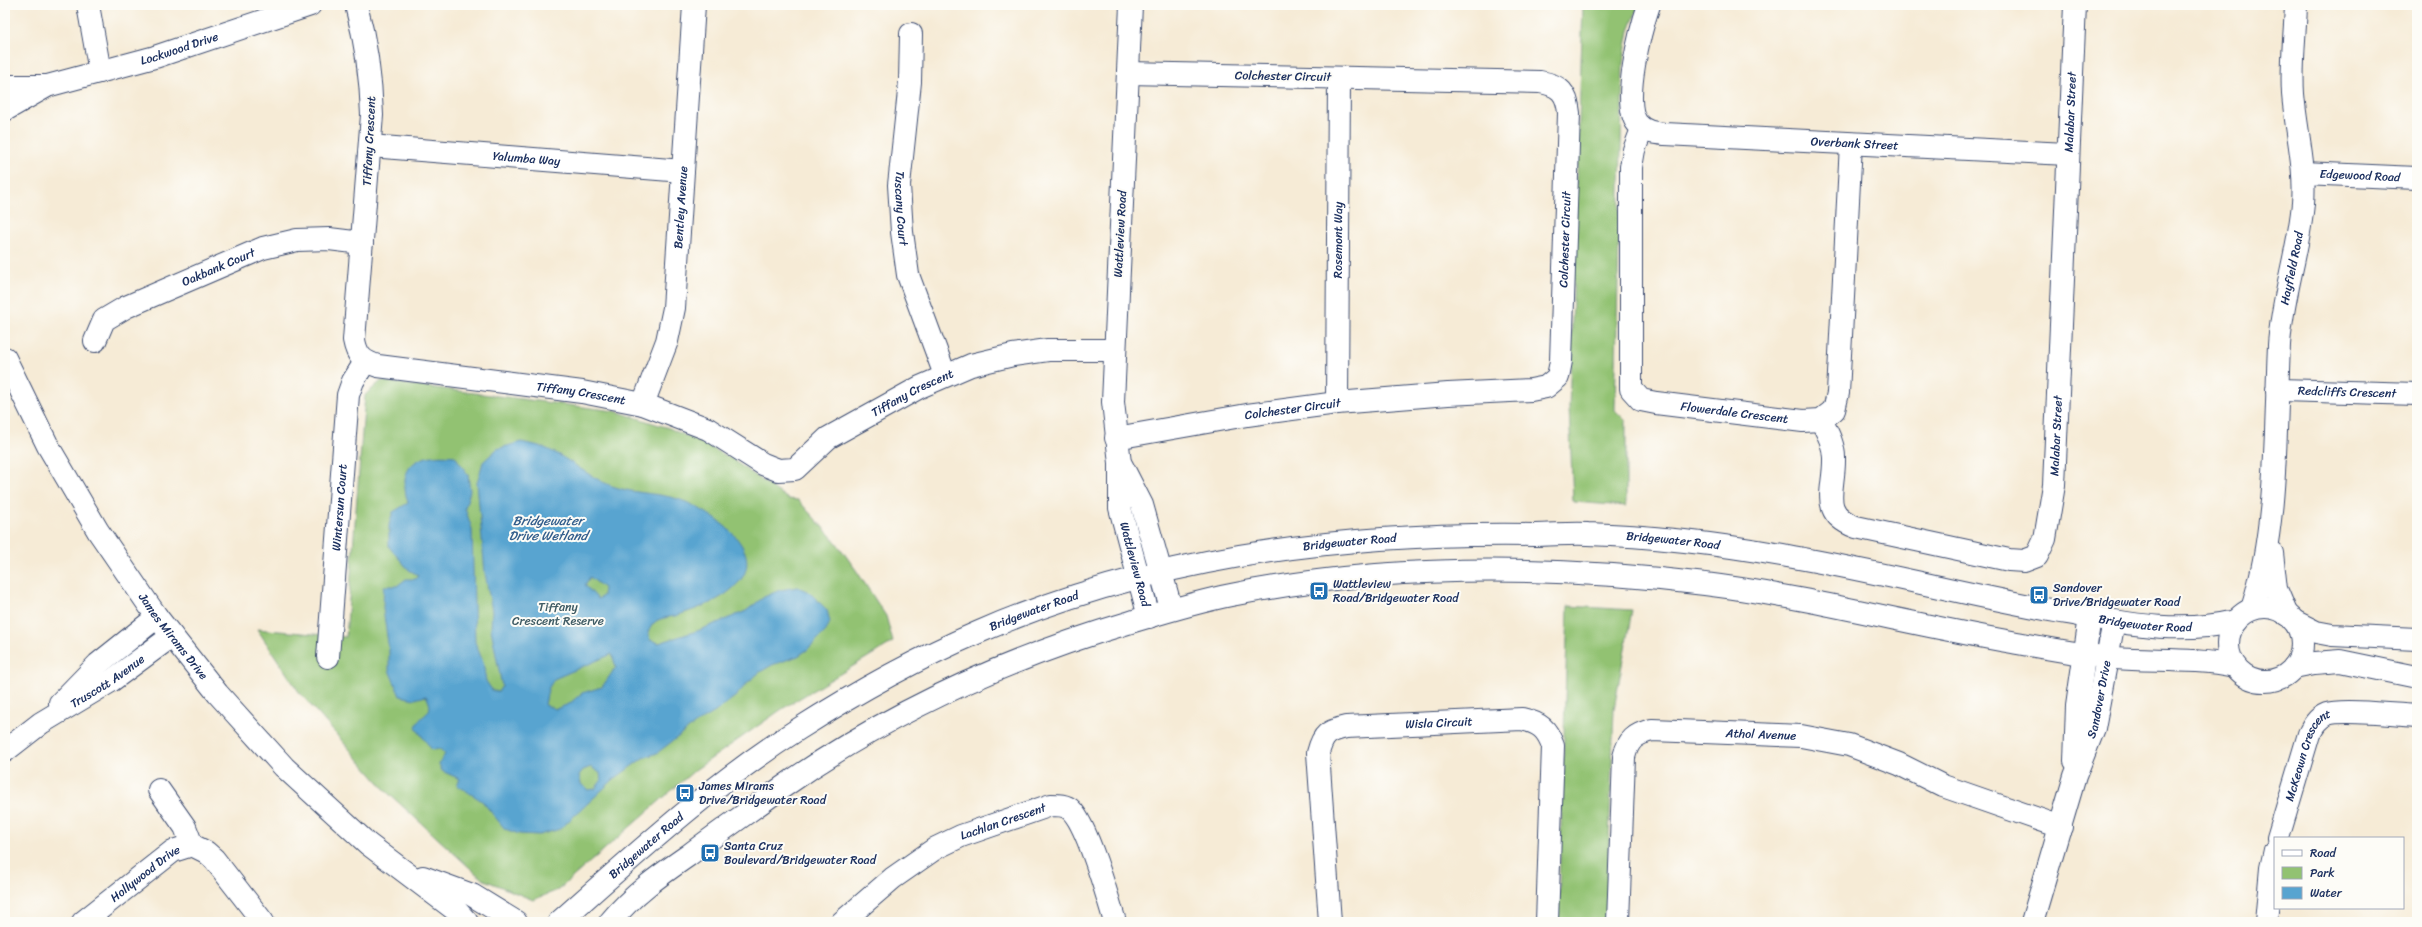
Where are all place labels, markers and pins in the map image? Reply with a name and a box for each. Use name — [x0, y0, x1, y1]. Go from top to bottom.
place label: Wattleview Road/Bridgewater Road — [1333, 573, 1460, 609]
place label: Sandover Drive/Bridgewater Road — [2053, 577, 2182, 613]
bus stop icon: Wattleview Road/Bridgewater Road — [1308, 580, 1330, 602]
bus stop icon: Sandover Drive/Bridgewater Road — [2028, 584, 2050, 606]
place label: James Mirams Drive/Bridgewater Road — [698, 775, 828, 811]
bus stop icon: James Mirams Drive/Bridgewater Road — [674, 782, 696, 804]
place label: Santa Cruz Boulevard/Bridgewater Road — [724, 835, 878, 871]
bus stop icon: Santa Cruz Boulevard/Bridgewater Road — [699, 842, 721, 864]

